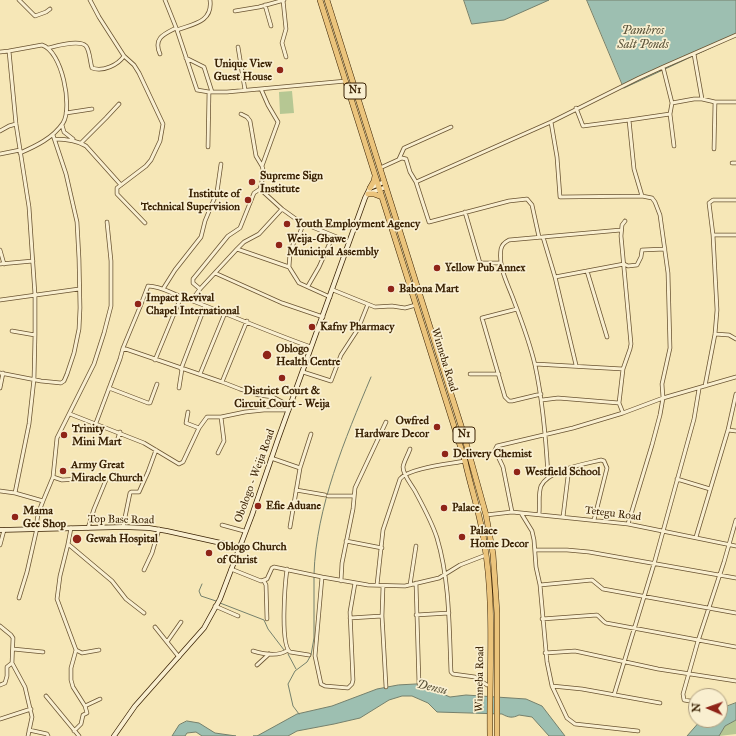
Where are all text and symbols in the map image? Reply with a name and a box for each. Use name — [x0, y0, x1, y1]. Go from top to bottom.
water label: Pambros Salt Ponds — [617, 24, 669, 52]
place label: Unique View Guest House — [214, 57, 272, 83]
marker: Unique View Guest House — [275, 65, 285, 75]
road number: N1 — [344, 83, 366, 99]
place label: Supreme Sign Institute — [260, 169, 323, 195]
marker: Supreme Sign Institute — [247, 177, 257, 187]
place label: Institute of Technical Supervision — [141, 187, 240, 213]
marker: Institute of Technical Supervision — [243, 195, 253, 205]
place label: Youth Employment Agency — [295, 217, 420, 231]
marker: Youth Employment Agency — [282, 219, 292, 229]
place label: Weija-Gbawe Municipal Assembly — [287, 232, 379, 258]
marker: Weija-Gbawe Municipal Assembly — [274, 240, 284, 250]
place label: Yellow Pub Annex — [445, 261, 525, 275]
marker: Yellow Pub Annex — [432, 263, 442, 273]
place label: Babona Mart — [399, 282, 459, 296]
marker: Babona Mart — [386, 284, 396, 294]
place label: Impact Revival Chapel International — [146, 291, 240, 317]
marker: Impact Revival Chapel International — [133, 299, 143, 309]
place label: Kafny Pharmacy — [320, 320, 394, 334]
marker: Kafny Pharmacy — [307, 322, 317, 332]
street label: Winneba Road — [428, 327, 460, 393]
place label: Oblogo Health Centre — [276, 342, 340, 368]
marker: Oblogo Health Centre — [261, 349, 273, 361]
marker: District Court & Circuit Court - Weija — [277, 373, 287, 383]
place label: District Court & Circuit Court - Weija — [234, 384, 330, 410]
place label: Owfred Hardware Decor — [355, 414, 429, 440]
place label: Trinity Mini Mart — [72, 422, 122, 448]
marker: Owfred Hardware Decor — [432, 422, 442, 432]
street label: Obologo - Weija Road — [232, 427, 278, 525]
road number: N1 — [453, 427, 475, 443]
marker: Trinity Mini Mart — [59, 430, 69, 440]
place label: Delivery Chemist — [453, 447, 532, 461]
marker: Delivery Chemist — [440, 449, 450, 459]
place label: Army Great Miracle Church — [71, 458, 143, 484]
place label: Westfield School — [525, 465, 600, 479]
marker: Army Great Miracle Church — [58, 466, 68, 476]
marker: Westfield School — [512, 467, 522, 477]
place label: Efie Aduane — [266, 499, 321, 513]
marker: Efie Aduane — [253, 501, 263, 511]
place label: Palace — [452, 501, 480, 515]
marker: Palace — [439, 503, 449, 513]
place label: Mama Gee Shop — [23, 504, 66, 530]
street label: Tetegu Road — [584, 504, 642, 524]
marker: Mama Gee Shop — [10, 512, 20, 522]
street label: Top Base Road — [88, 513, 154, 527]
place label: Palace Home Decor — [470, 524, 529, 550]
place label: Gewah Hospital — [86, 532, 158, 546]
marker: Palace Home Decor — [457, 532, 467, 542]
marker: Gewah Hospital — [71, 533, 83, 545]
place label: Oblogo Church of Christ — [217, 540, 287, 566]
marker: Oblogo Church of Christ — [204, 548, 214, 558]
street label: Winneba Road — [473, 646, 487, 712]
water label: Densu — [415, 677, 449, 699]
north arrow — [688, 688, 728, 728]
text: N — [690, 703, 703, 712]

